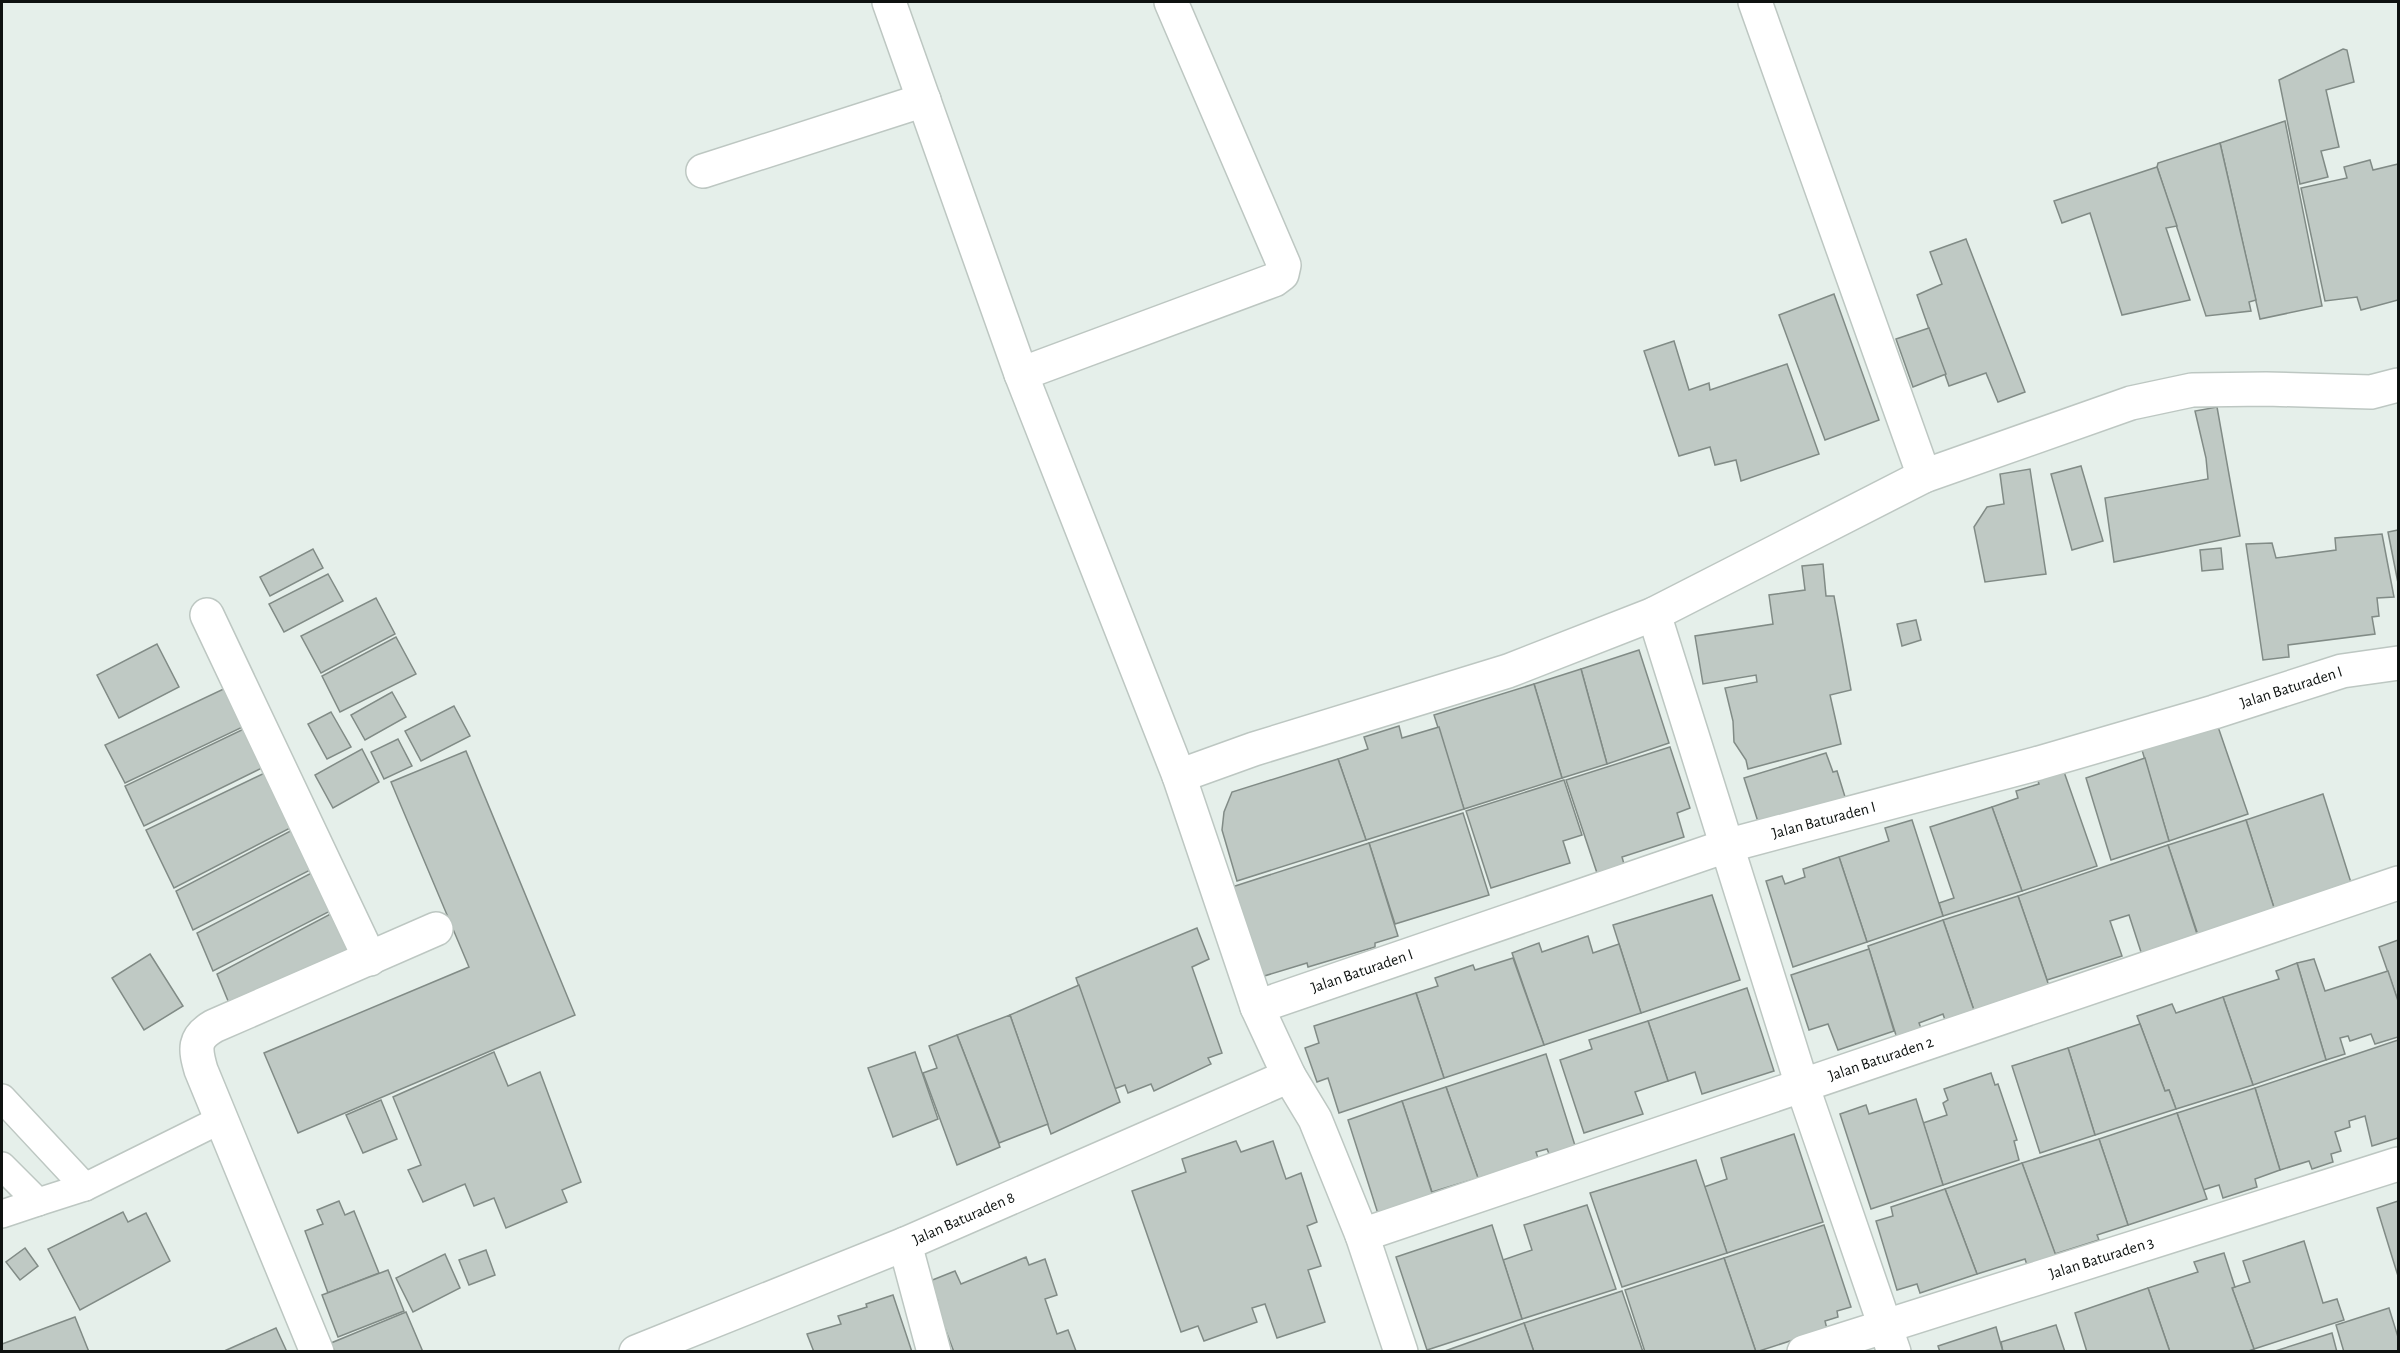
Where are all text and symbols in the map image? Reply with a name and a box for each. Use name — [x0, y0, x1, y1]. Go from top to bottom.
street label: Jalan Baturaden I — [2238, 663, 2344, 711]
street label: Jalan Baturaden I — [1770, 799, 1877, 841]
street label: Jalan Baturaden I — [1309, 946, 1415, 996]
street label: Jalan Baturaden 2 — [1826, 1034, 1935, 1084]
street label: Jalan Baturaden 8 — [910, 1189, 1017, 1248]
street label: Jalan Baturaden 3 — [2047, 1234, 2156, 1282]

